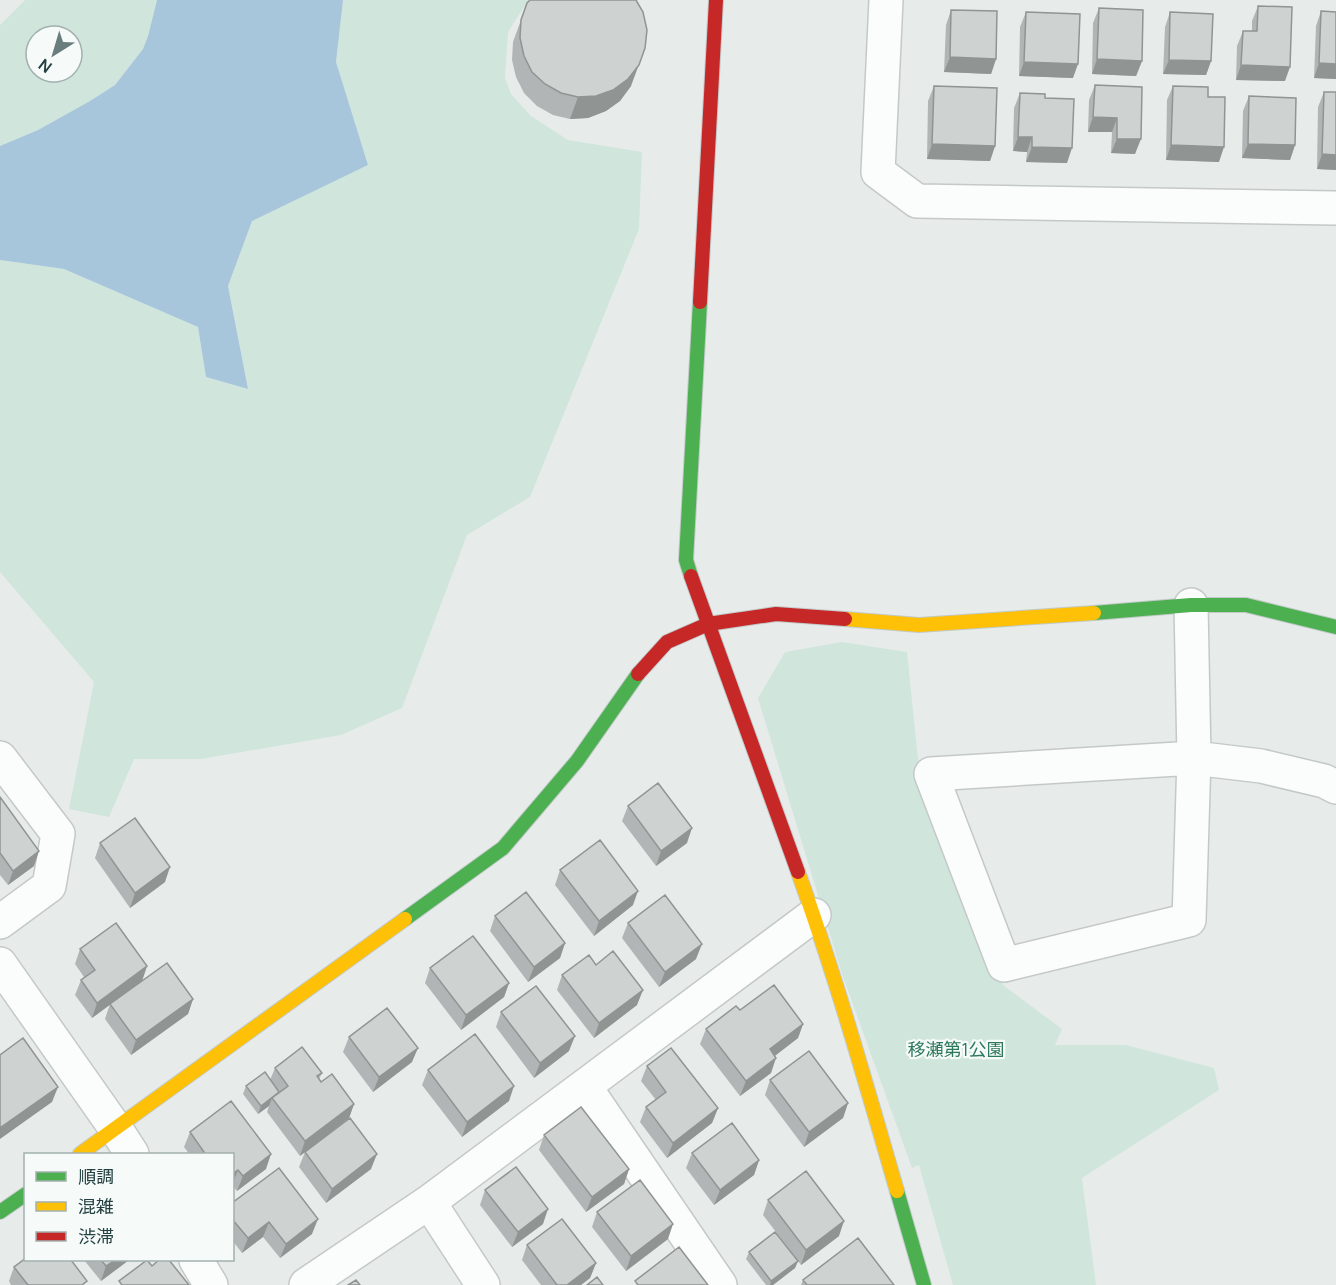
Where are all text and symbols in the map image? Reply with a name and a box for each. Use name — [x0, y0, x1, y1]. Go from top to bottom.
north arrow — [24, 24, 84, 84]
text: N — [34, 54, 56, 78]
park label: 移瀬第1公園 — [907, 1037, 1005, 1061]
legend — [24, 1153, 234, 1261]
text: 順調 — [78, 1164, 114, 1188]
text: 混雑 — [78, 1194, 114, 1218]
text: 渋滞 — [78, 1224, 114, 1248]

